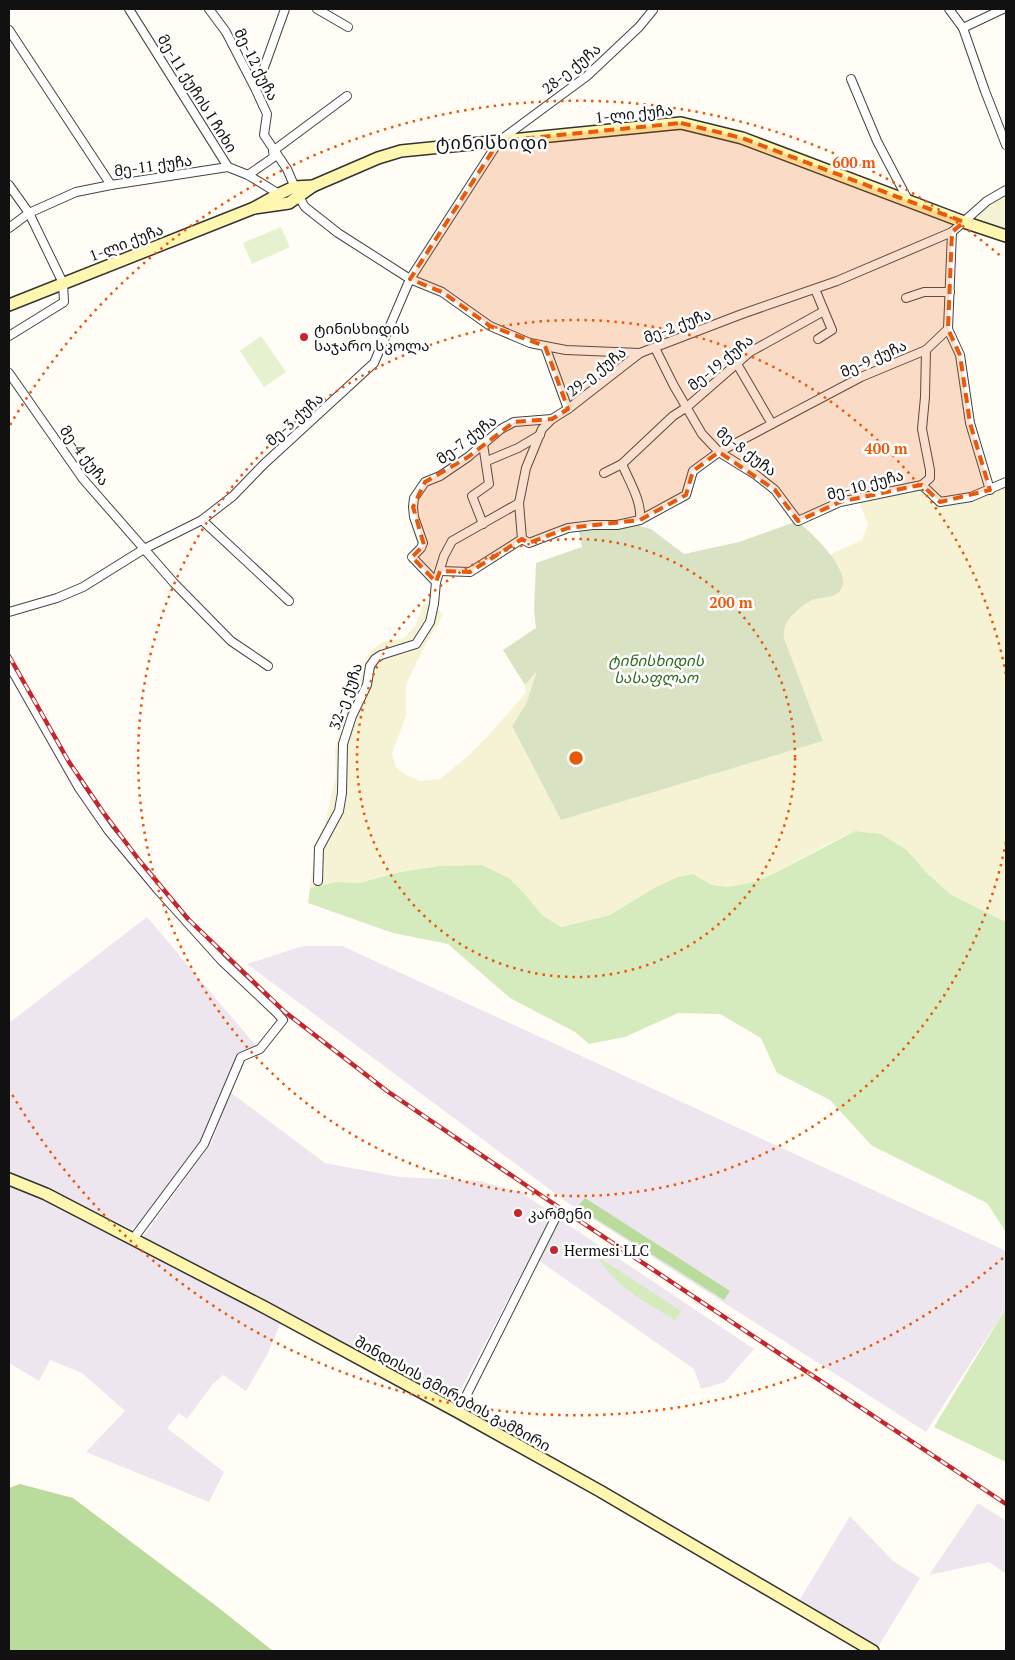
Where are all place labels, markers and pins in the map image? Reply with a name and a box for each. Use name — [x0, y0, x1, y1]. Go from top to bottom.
place label: ტინისხიდის საჯარო სკოლა — [314, 318, 430, 355]
marker: ტინისხიდის საჯარო სკოლა — [298, 331, 310, 343]
centre of rings — [567, 749, 585, 767]
place label: კარმენი — [528, 1203, 592, 1223]
marker: კარმენი — [512, 1207, 524, 1219]
place label: Hermesi LLC — [564, 1240, 649, 1260]
marker: Hermesi LLC — [548, 1244, 560, 1256]

